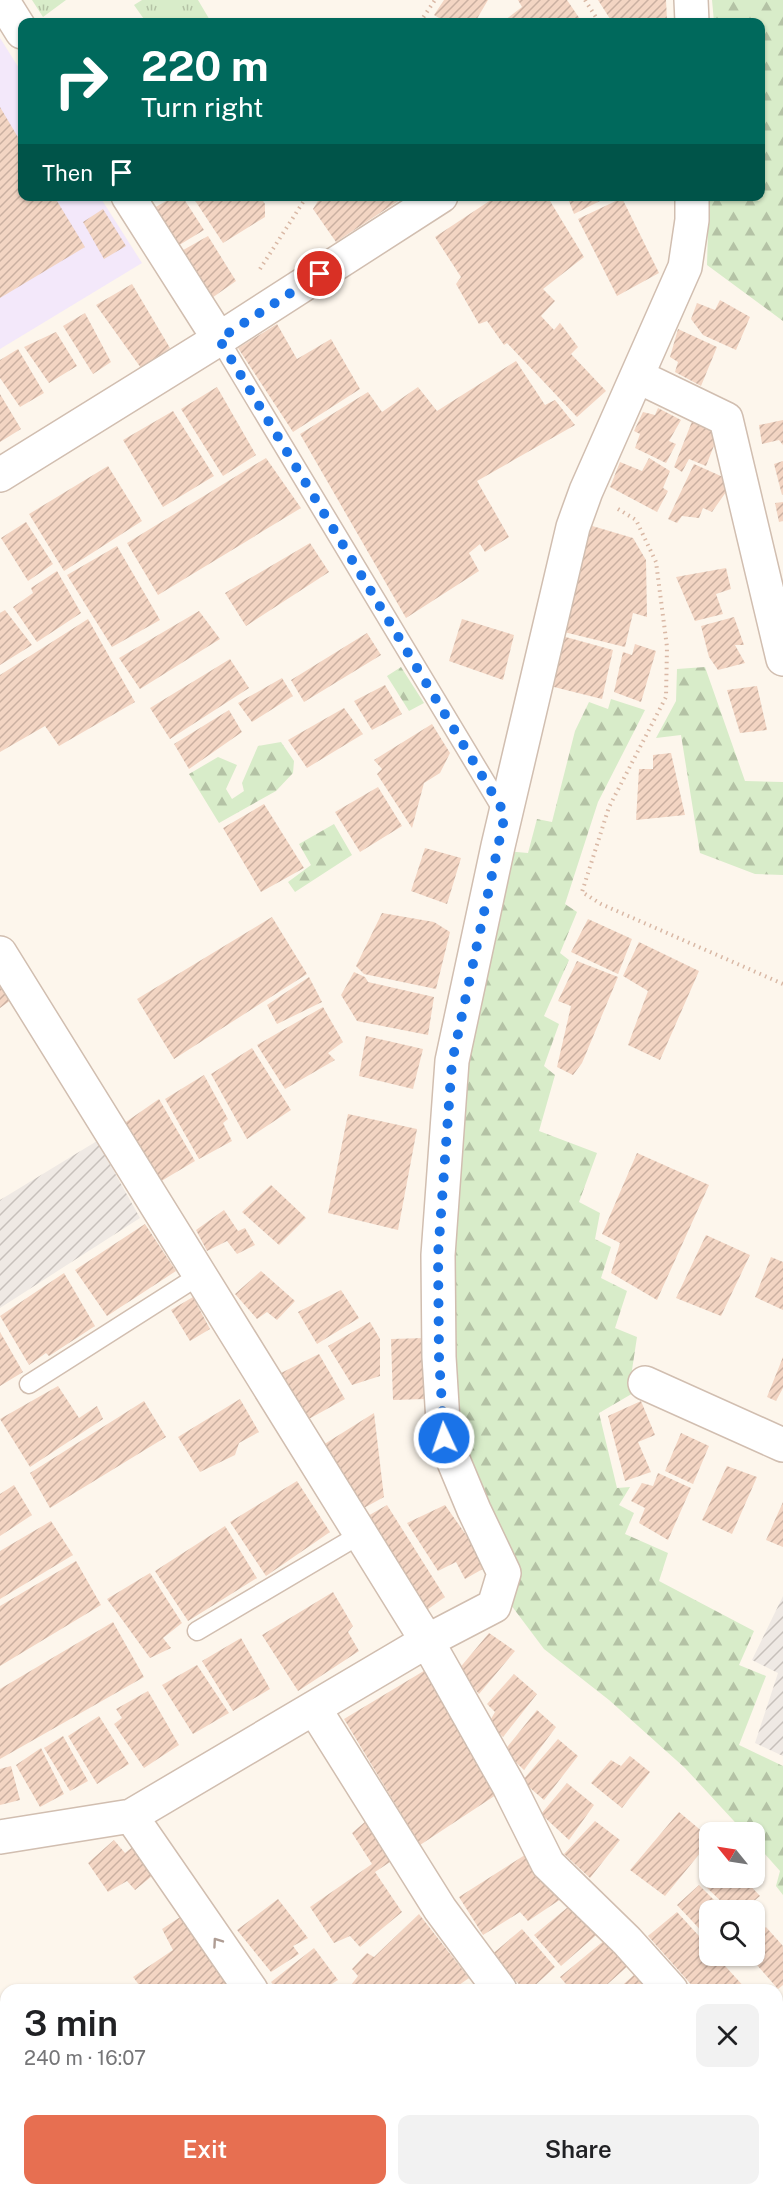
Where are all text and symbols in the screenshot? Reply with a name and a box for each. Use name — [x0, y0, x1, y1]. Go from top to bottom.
text: 220 m — [141, 41, 269, 90]
icon: right — [42, 42, 120, 120]
text: Turn right — [141, 91, 264, 123]
icon: arrive — [105, 156, 138, 189]
text: Then — [42, 160, 93, 186]
pin — [294, 248, 345, 299]
icon: arrive — [303, 257, 336, 290]
position arrow — [412, 1406, 476, 1470]
north arrow — [699, 1822, 765, 1888]
map controls — [699, 1822, 765, 1966]
button: search — [699, 1900, 765, 1966]
one-way arrow — [213, 1938, 224, 1949]
text: 3 min — [24, 2002, 118, 2044]
button: close — [696, 2004, 759, 2067]
text: 240 m · 16:07 — [24, 2046, 146, 2070]
button: Exit — [24, 2115, 386, 2184]
button: Share — [398, 2115, 759, 2184]

